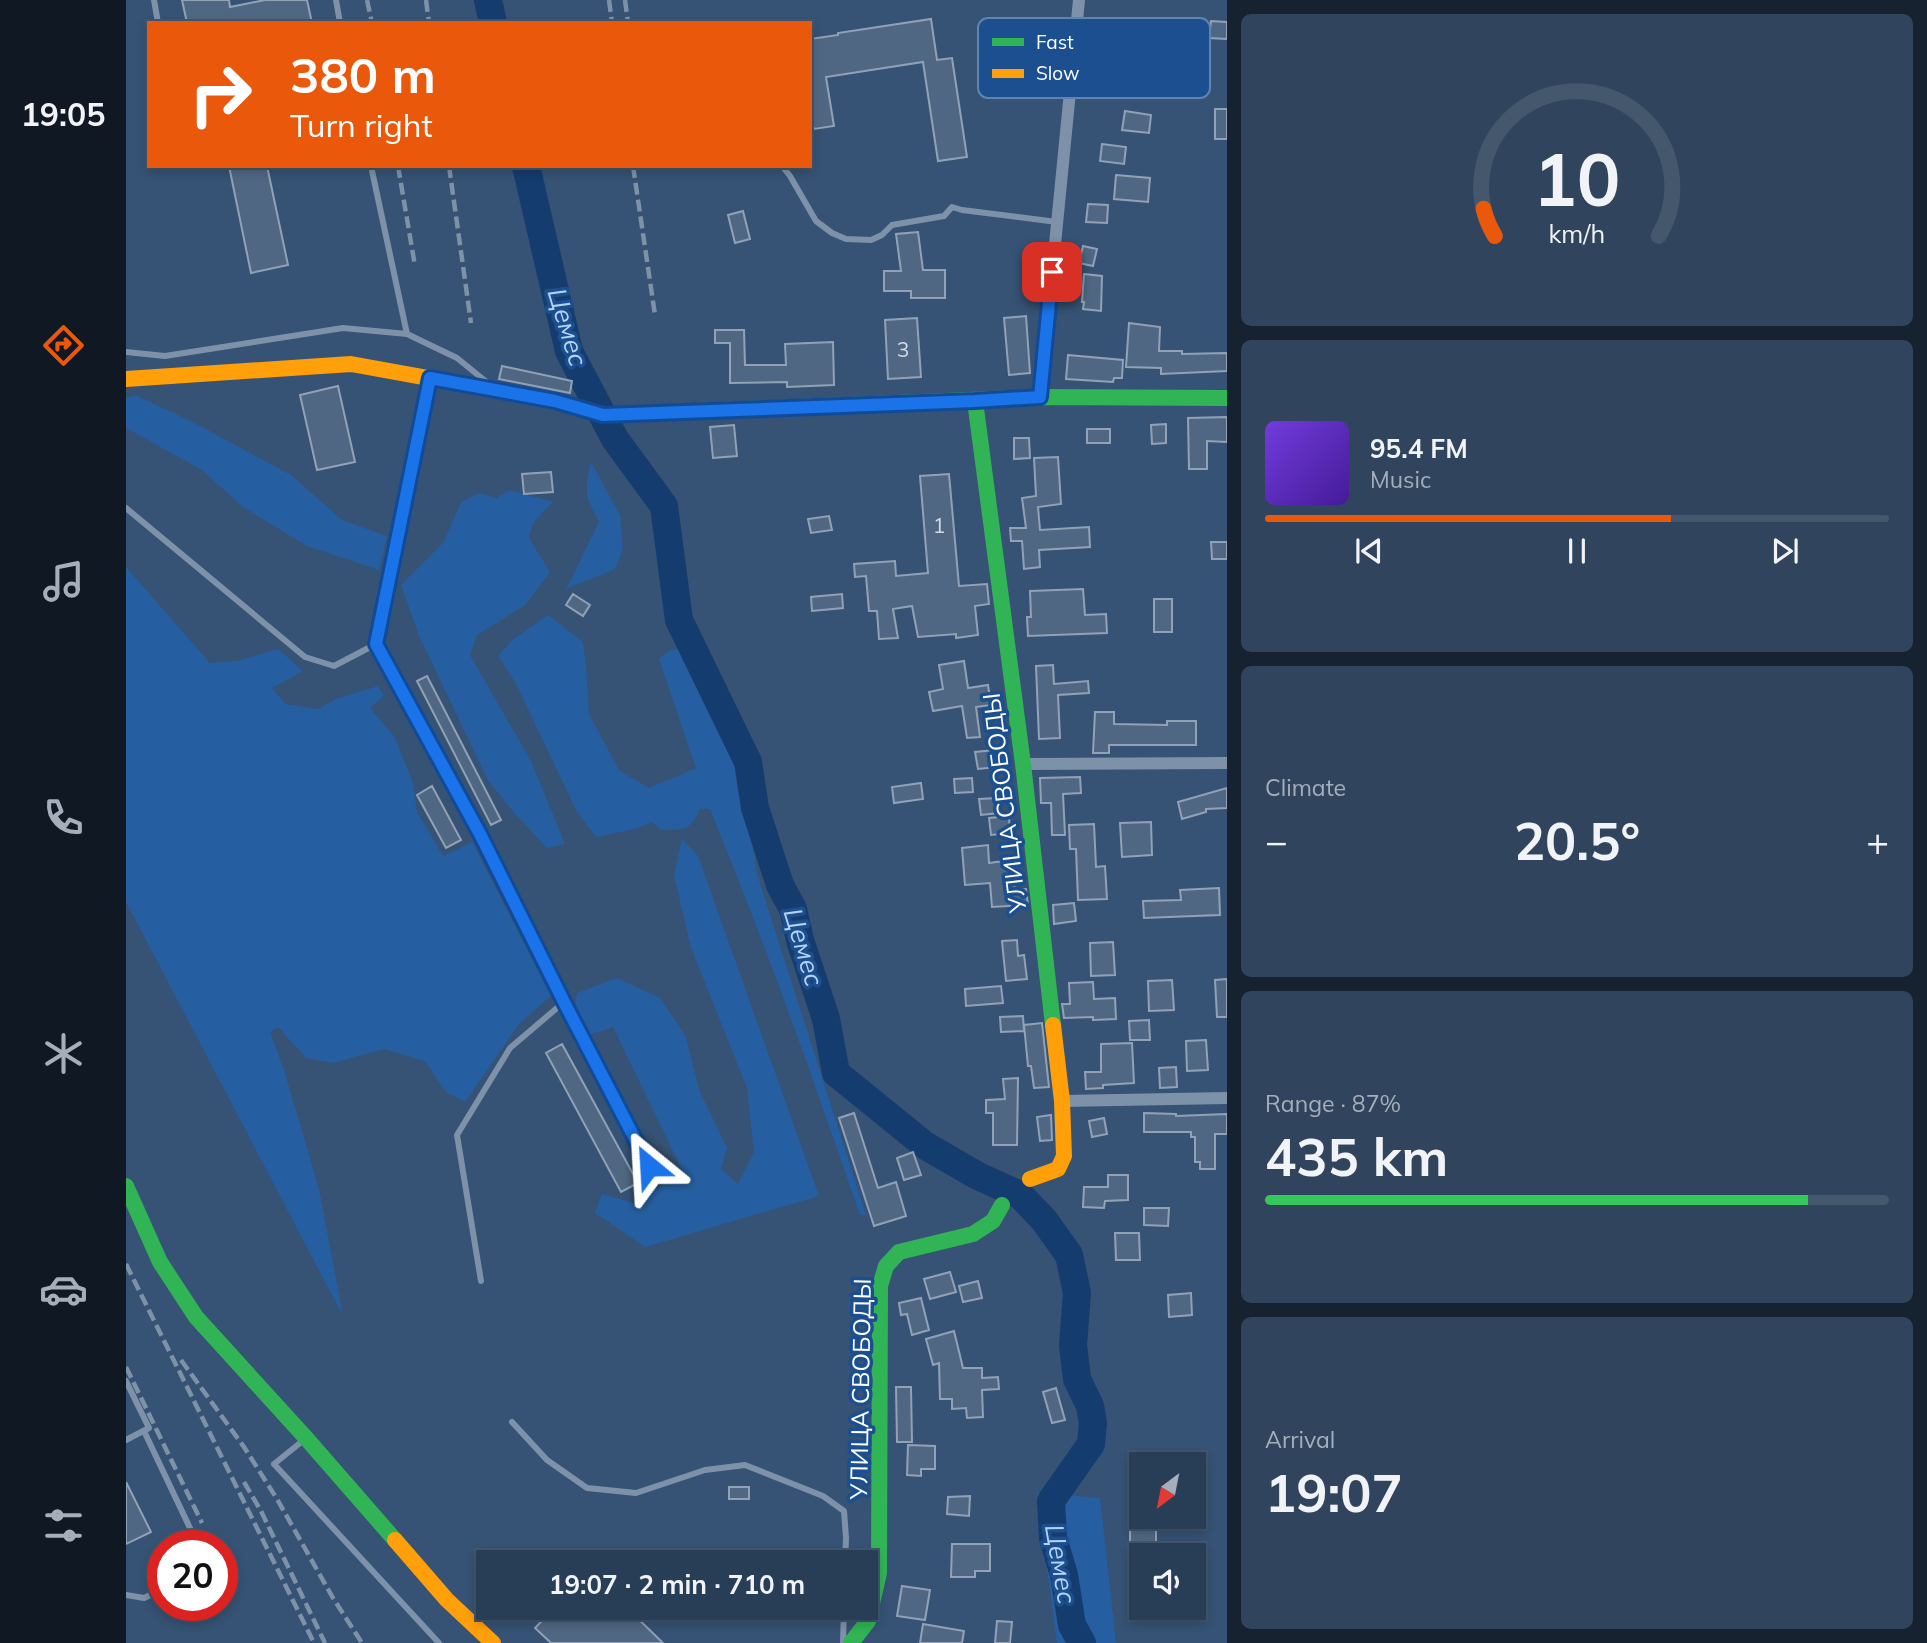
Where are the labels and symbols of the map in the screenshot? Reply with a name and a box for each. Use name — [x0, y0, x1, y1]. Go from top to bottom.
legend — [978, 18, 1210, 98]
text: Fast — [1036, 30, 1074, 54]
text: Slow — [1036, 61, 1080, 85]
pin — [1022, 242, 1082, 302]
water label: Цемес — [540, 284, 596, 370]
house number: 3 — [897, 336, 909, 362]
house number: 1 — [933, 512, 945, 538]
street label: УЛИЦА СВОБОДЫ — [976, 691, 1032, 916]
water label: Цемес — [776, 904, 832, 990]
position arrow — [612, 1129, 686, 1203]
street label: УЛИЦА СВОБОДЫ — [843, 1278, 877, 1501]
north arrow — [1129, 1452, 1206, 1530]
water label: Цемес — [1038, 1522, 1084, 1606]
speed limit sign: 20 — [147, 1530, 238, 1621]

